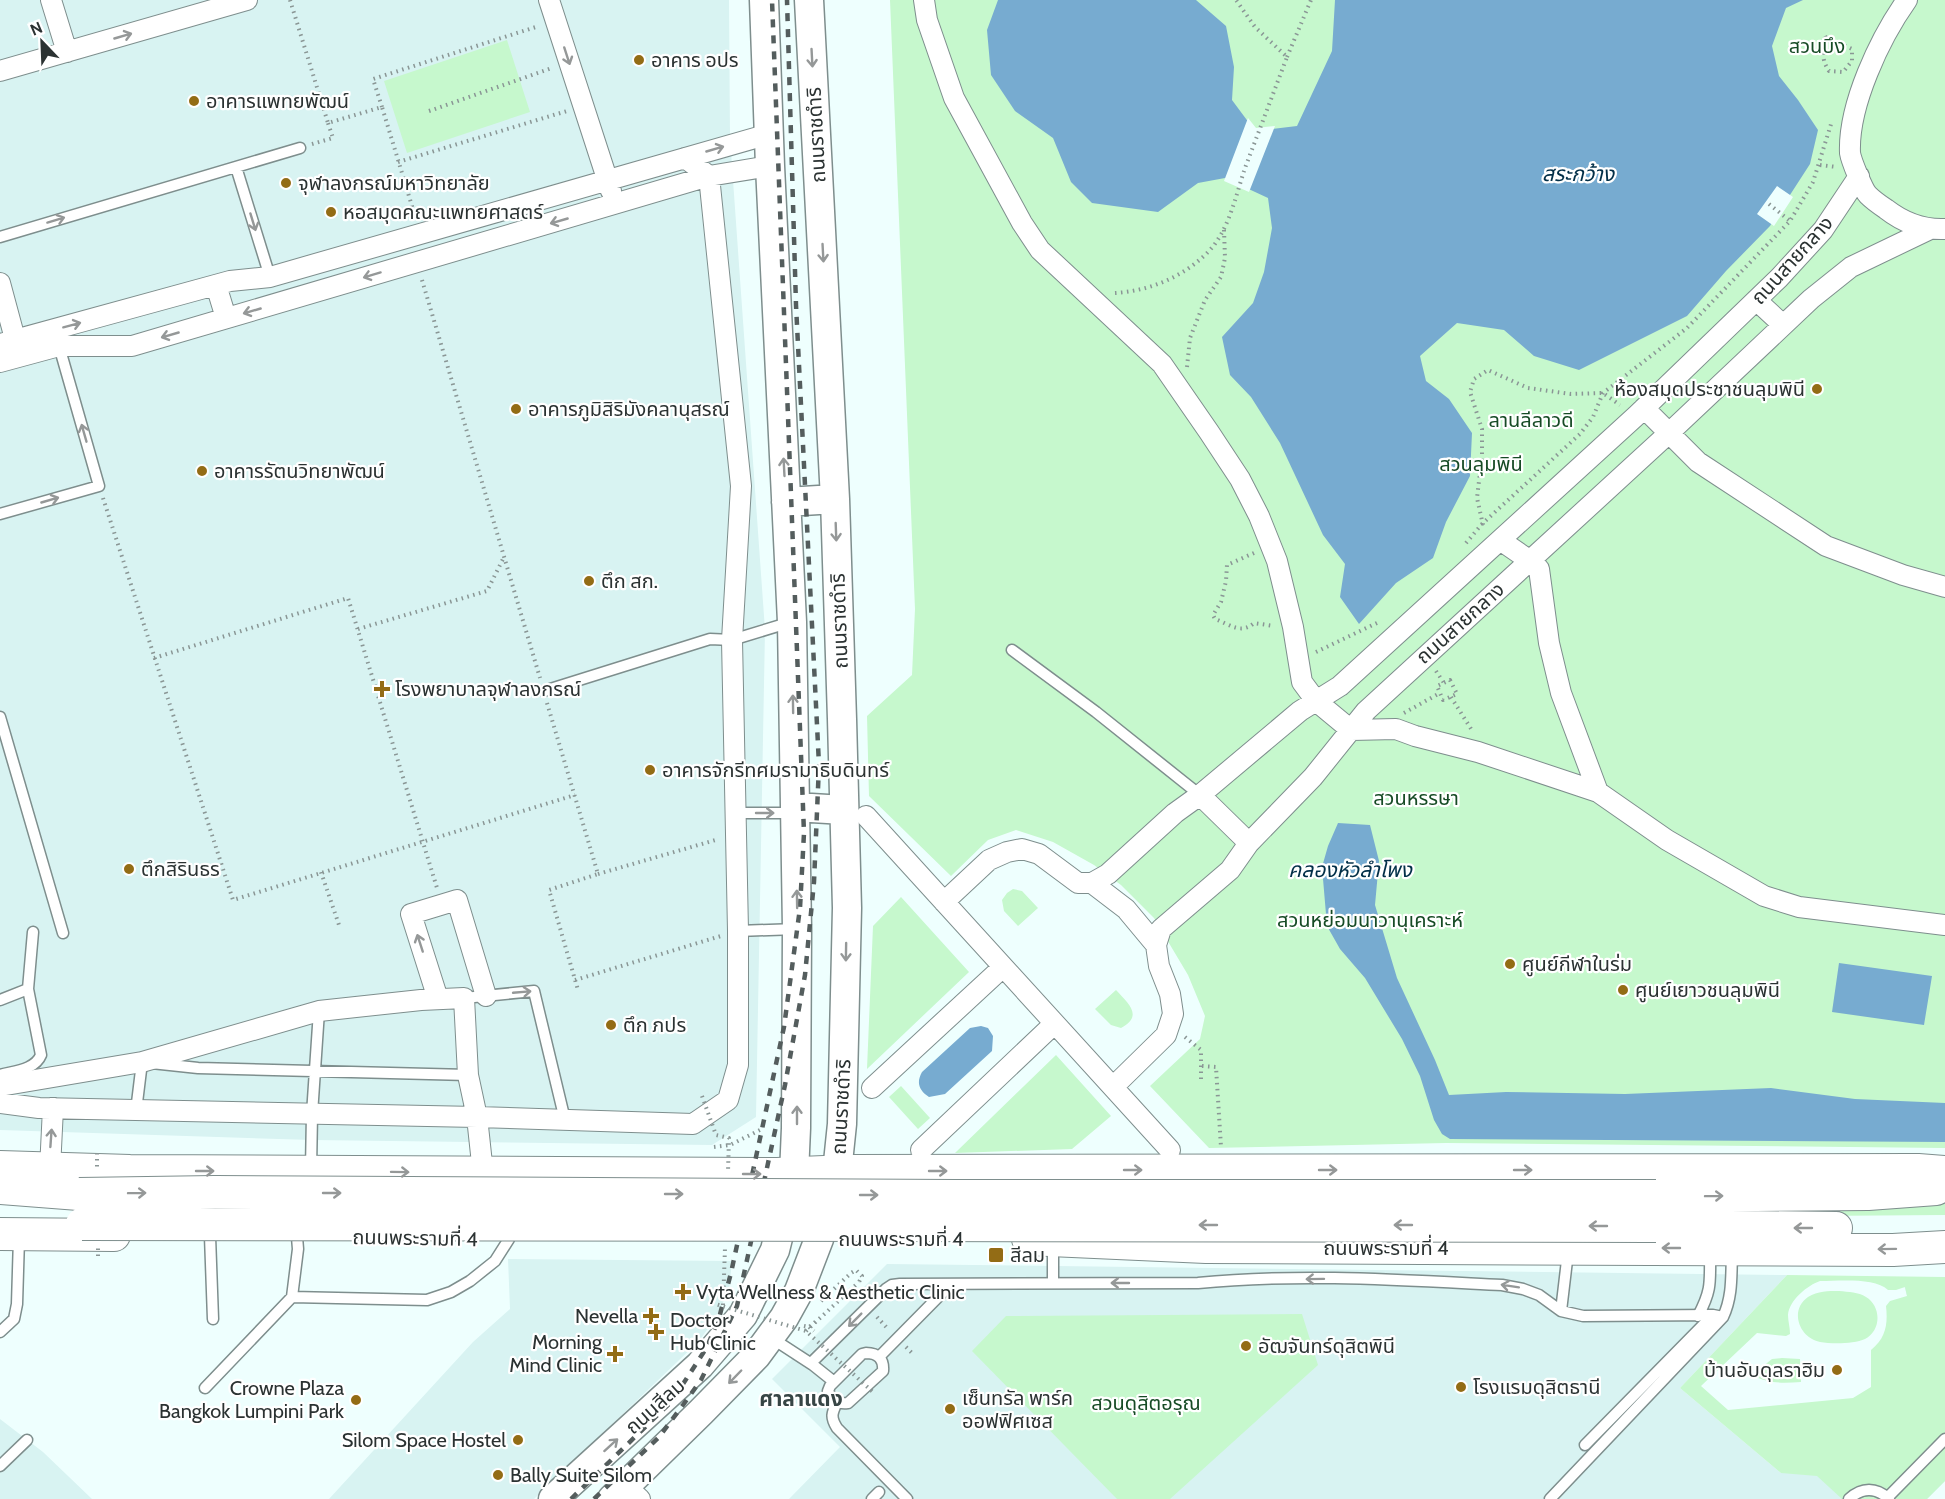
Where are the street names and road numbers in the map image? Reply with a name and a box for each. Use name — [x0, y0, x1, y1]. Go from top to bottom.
street label: ถนนราชดำริ — [802, 87, 830, 183]
street label: ถนนสายกลาง — [1746, 211, 1838, 309]
street label: ถนนราชดำริ — [825, 573, 853, 669]
street label: ถนนสายกลาง — [1411, 577, 1509, 669]
street label: ถนนราชดำริ — [827, 1059, 855, 1155]
street label: ถนนพระรามที่ 4 — [352, 1223, 478, 1251]
street label: ถนนพระรามที่ 4 — [838, 1225, 964, 1251]
street label: ถนนพระรามที่ 4 — [1323, 1234, 1449, 1260]
street label: ถนนสีลม — [620, 1373, 690, 1439]

